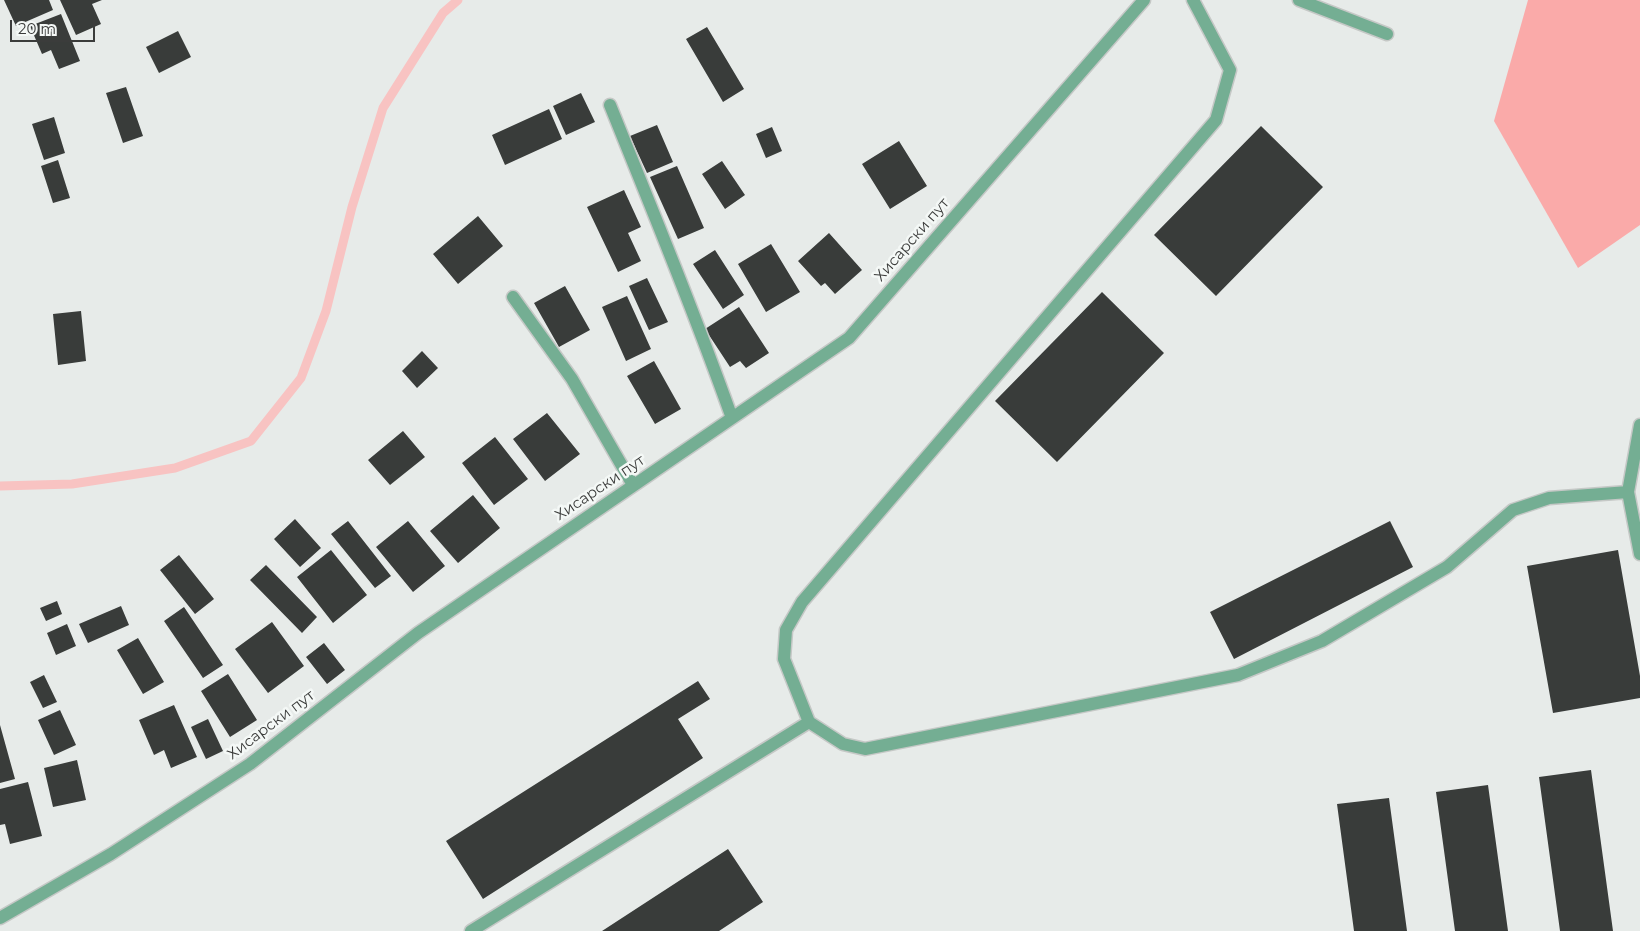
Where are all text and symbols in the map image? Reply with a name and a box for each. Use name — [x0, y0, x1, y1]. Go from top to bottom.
scale bar — [12, 10, 98, 42]
text: 20 m — [18, 19, 56, 38]
street label: Хисарски пут — [871, 195, 953, 285]
street label: Хисарски пут — [552, 451, 648, 525]
street label: Хисарски пут — [224, 686, 318, 764]

